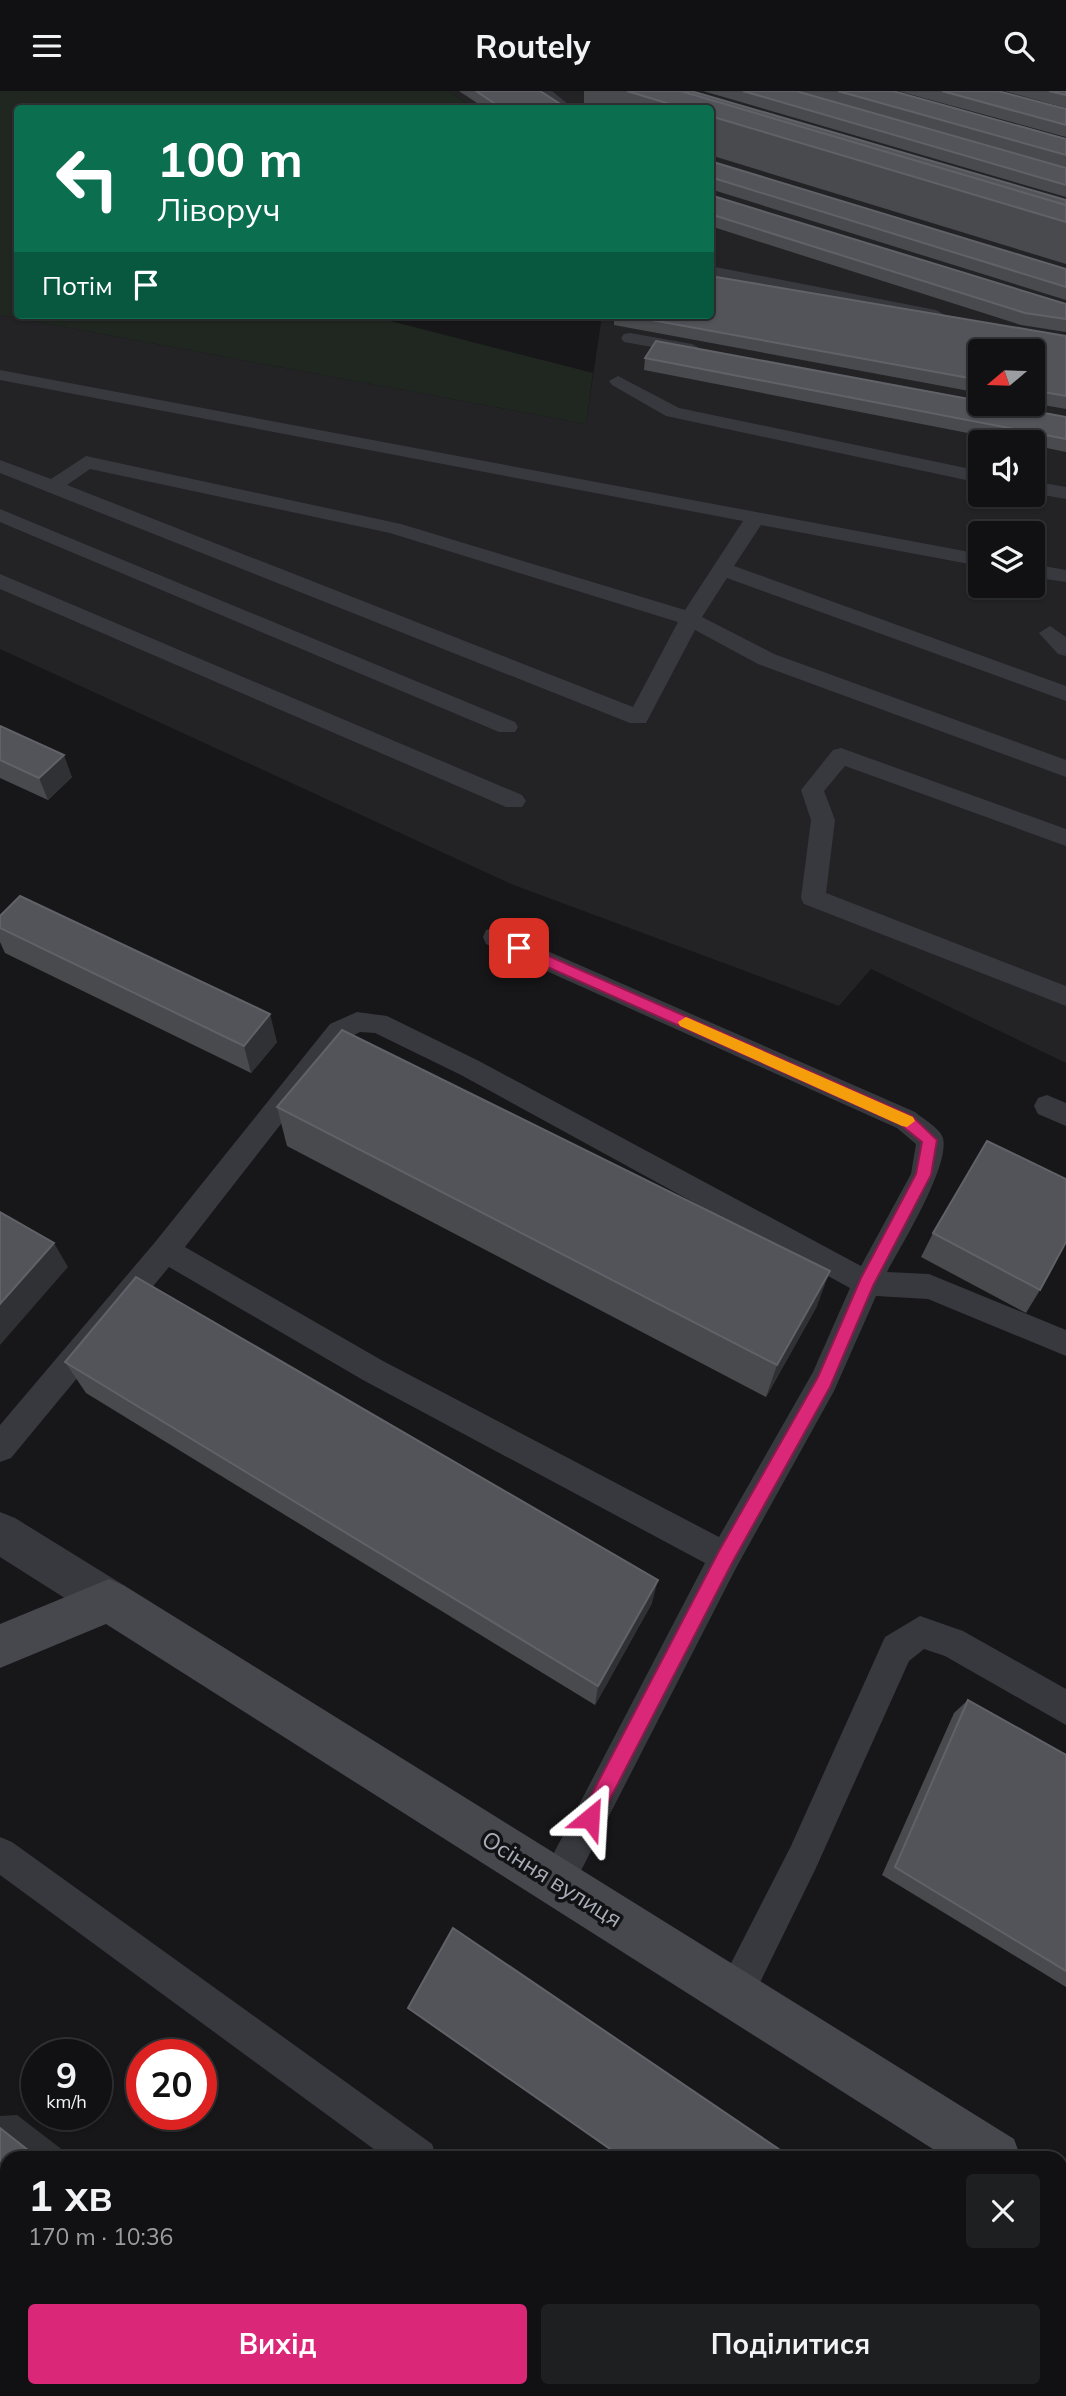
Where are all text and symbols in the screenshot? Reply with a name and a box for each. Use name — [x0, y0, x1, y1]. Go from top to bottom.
text: Routely — [475, 26, 591, 66]
icon: menu — [28, 27, 66, 65]
icon: search — [1000, 27, 1038, 65]
text: 100 m — [157, 128, 303, 189]
icon: left — [42, 133, 133, 224]
text: Ліворуч — [157, 189, 280, 229]
icon: arrive — [127, 266, 165, 304]
text: Потім — [42, 269, 113, 302]
north arrow — [968, 339, 1045, 417]
map controls — [968, 339, 1045, 598]
button: sound — [968, 430, 1045, 507]
button: layers — [968, 521, 1045, 598]
pin — [489, 918, 549, 978]
icon: arrive — [500, 929, 538, 967]
position arrow — [553, 1781, 627, 1855]
street label: Осіння вулиця — [477, 1824, 628, 1933]
speed limit sign: 20 — [126, 2039, 217, 2130]
text: 9 — [56, 2053, 77, 2097]
text: km/h — [46, 2090, 87, 2113]
text: 1 хв — [28, 2169, 113, 2222]
button: close — [966, 2174, 1040, 2248]
text: 170 m · 10:36 — [28, 2222, 173, 2251]
button: Вихід — [28, 2304, 527, 2384]
button: Поділитися — [541, 2304, 1040, 2384]

